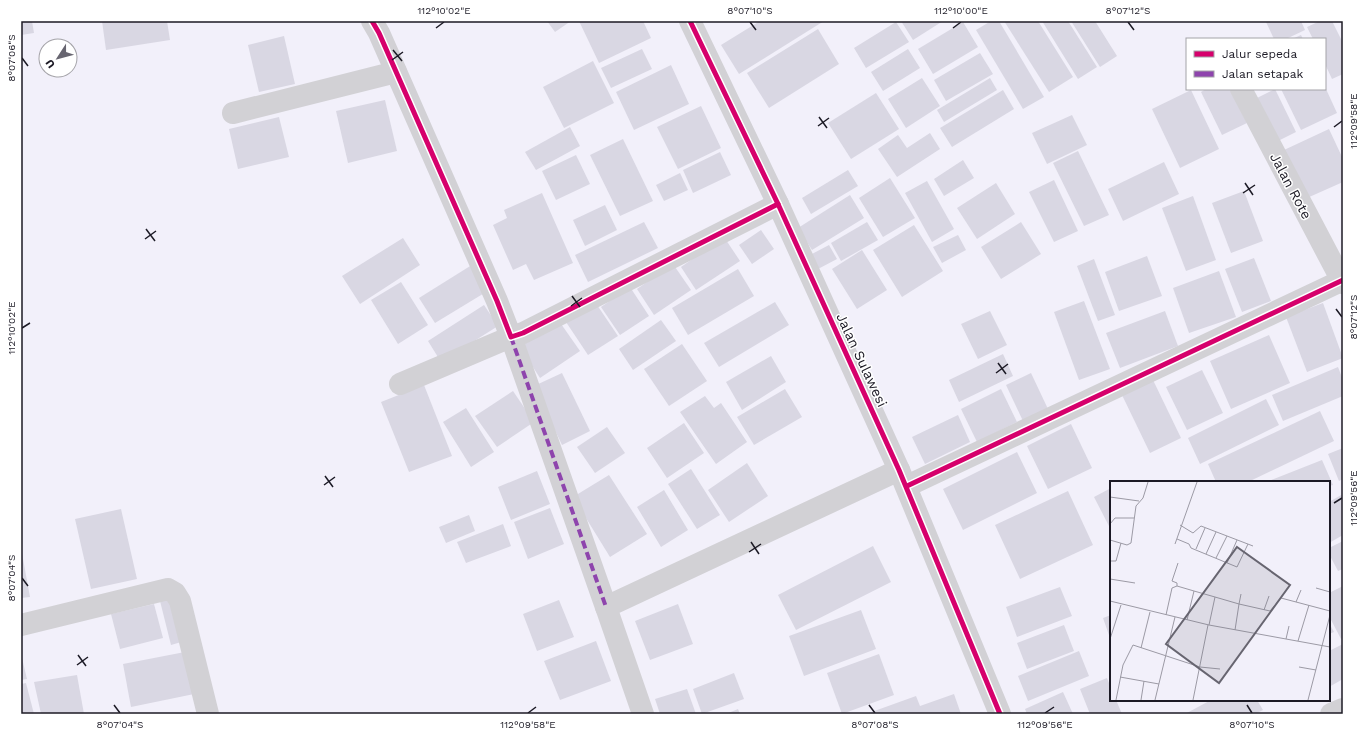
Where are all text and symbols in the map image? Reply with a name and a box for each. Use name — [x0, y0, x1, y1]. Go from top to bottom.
text: 112°10'02"E — [417, 5, 471, 16]
text: 8°07'10"S — [727, 5, 773, 16]
text: 112°10'00"E — [934, 5, 988, 16]
text: 8°07'12"S — [1106, 5, 1150, 16]
text: 8°07'06"S — [6, 34, 17, 82]
north arrow — [38, 38, 78, 78]
legend — [1186, 38, 1326, 90]
text: Jalur sepeda — [1222, 47, 1297, 61]
text: U — [43, 56, 58, 71]
text: Jalan setapak — [1222, 67, 1304, 81]
text: 112°09'58"E — [1348, 93, 1359, 149]
street label: Jalan Rote — [1267, 150, 1315, 222]
text: 8°07'12"S — [1348, 295, 1359, 339]
text: 112°10'02"E — [6, 301, 17, 355]
street label: Jalan Sulawesi — [833, 311, 891, 409]
text: 112°09'56"E — [1348, 470, 1359, 526]
inset map — [1110, 481, 1330, 701]
text: 8°07'04"S — [6, 555, 17, 602]
text: 8°07'04"S — [97, 719, 144, 730]
text: 112°09'58"E — [500, 719, 556, 730]
text: 8°07'08"S — [851, 719, 899, 730]
text: 112°09'56"E — [1017, 719, 1073, 730]
text: 8°07'10"S — [1229, 719, 1275, 730]

